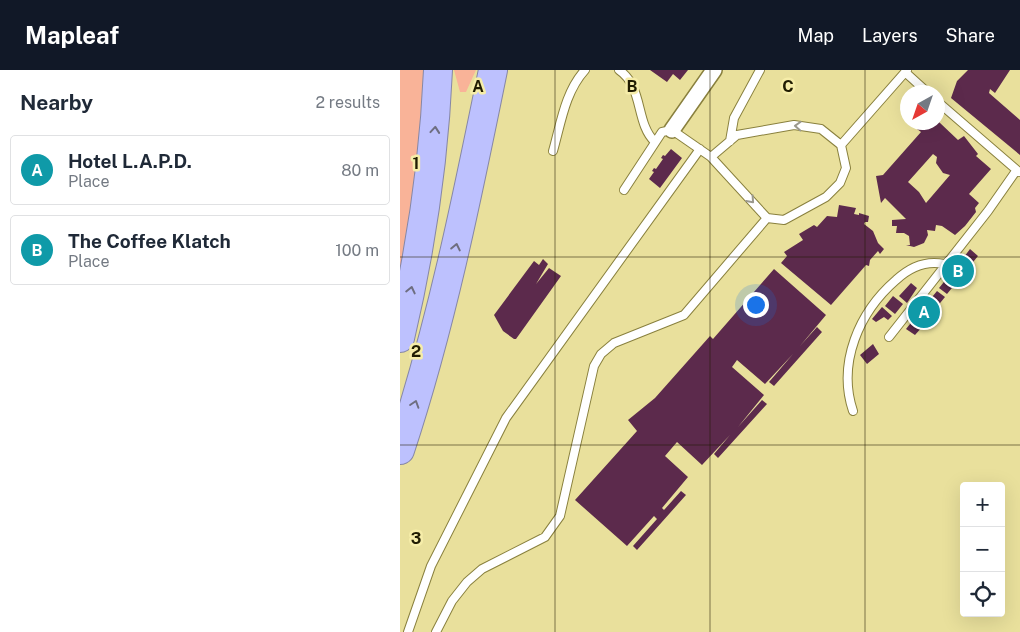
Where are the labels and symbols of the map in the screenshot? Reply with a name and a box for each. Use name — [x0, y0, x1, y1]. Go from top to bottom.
text: A — [472, 77, 484, 96]
text: B — [627, 77, 638, 96]
text: C — [782, 77, 794, 96]
north arrow — [900, 85, 945, 130]
one-way arrow — [794, 121, 802, 132]
one-way arrow — [429, 125, 440, 133]
text: 1 — [413, 154, 419, 173]
one-way arrow — [745, 194, 754, 203]
one-way arrow — [450, 242, 460, 251]
pin: B — [942, 252, 974, 290]
one-way arrow — [405, 286, 416, 295]
your location — [743, 292, 769, 318]
pin: A — [908, 293, 940, 331]
text: 2 — [411, 342, 421, 361]
one-way arrow — [410, 400, 420, 408]
text: 3 — [411, 529, 421, 548]

